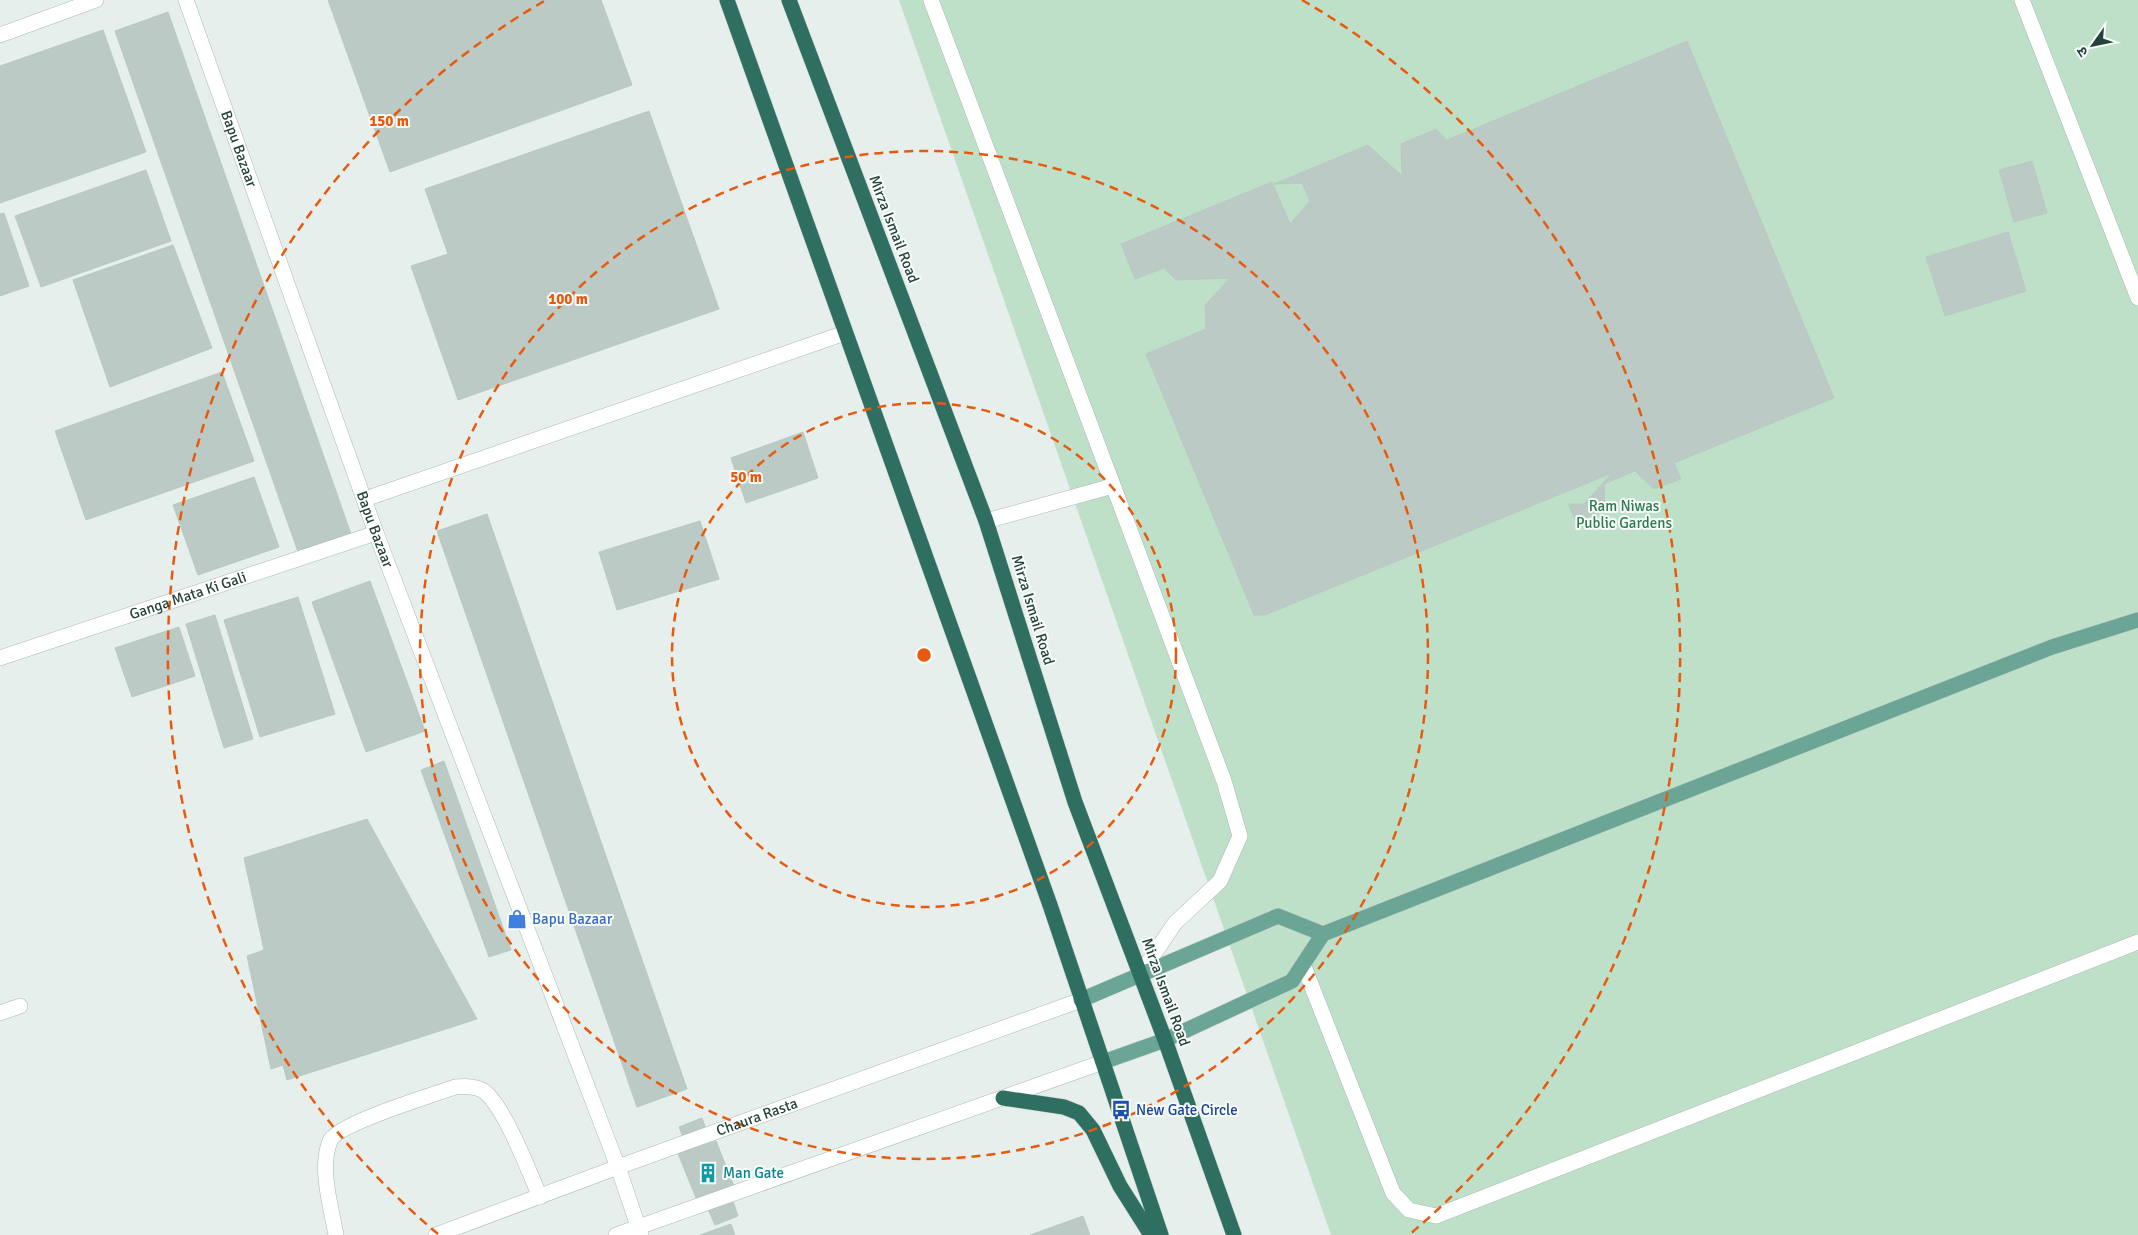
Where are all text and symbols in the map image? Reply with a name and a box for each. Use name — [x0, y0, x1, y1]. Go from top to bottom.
north arrow — [2068, 20, 2118, 70]
text: उ — [2073, 43, 2092, 60]
street label: Bapu Bazaar — [217, 108, 261, 190]
text: 150 m — [369, 112, 409, 130]
street label: Mirza Ismail Road — [865, 173, 923, 285]
text: 100 m — [548, 290, 588, 308]
text: 50 m — [730, 468, 762, 486]
street label: Bapu Bazaar — [353, 489, 398, 571]
park label: Ram Niwas Public Gardens — [1576, 497, 1672, 532]
street label: Mirza Ismail Road — [1008, 553, 1058, 667]
street label: Ganga Mata Ki Gali — [127, 568, 249, 623]
centre of rings — [915, 646, 933, 664]
shop icon: Bapu Bazaar — [506, 908, 528, 930]
place label: Bapu Bazaar — [532, 910, 613, 928]
street label: Mirza Ismail Road — [1138, 935, 1194, 1049]
street label: Chaura Rasta — [714, 1094, 800, 1140]
bus stop icon: New Gate Circle — [1110, 1099, 1132, 1121]
place label: New Gate Circle — [1136, 1101, 1238, 1119]
building icon: Man Gate — [697, 1162, 719, 1184]
place label: Man Gate — [723, 1164, 784, 1182]

